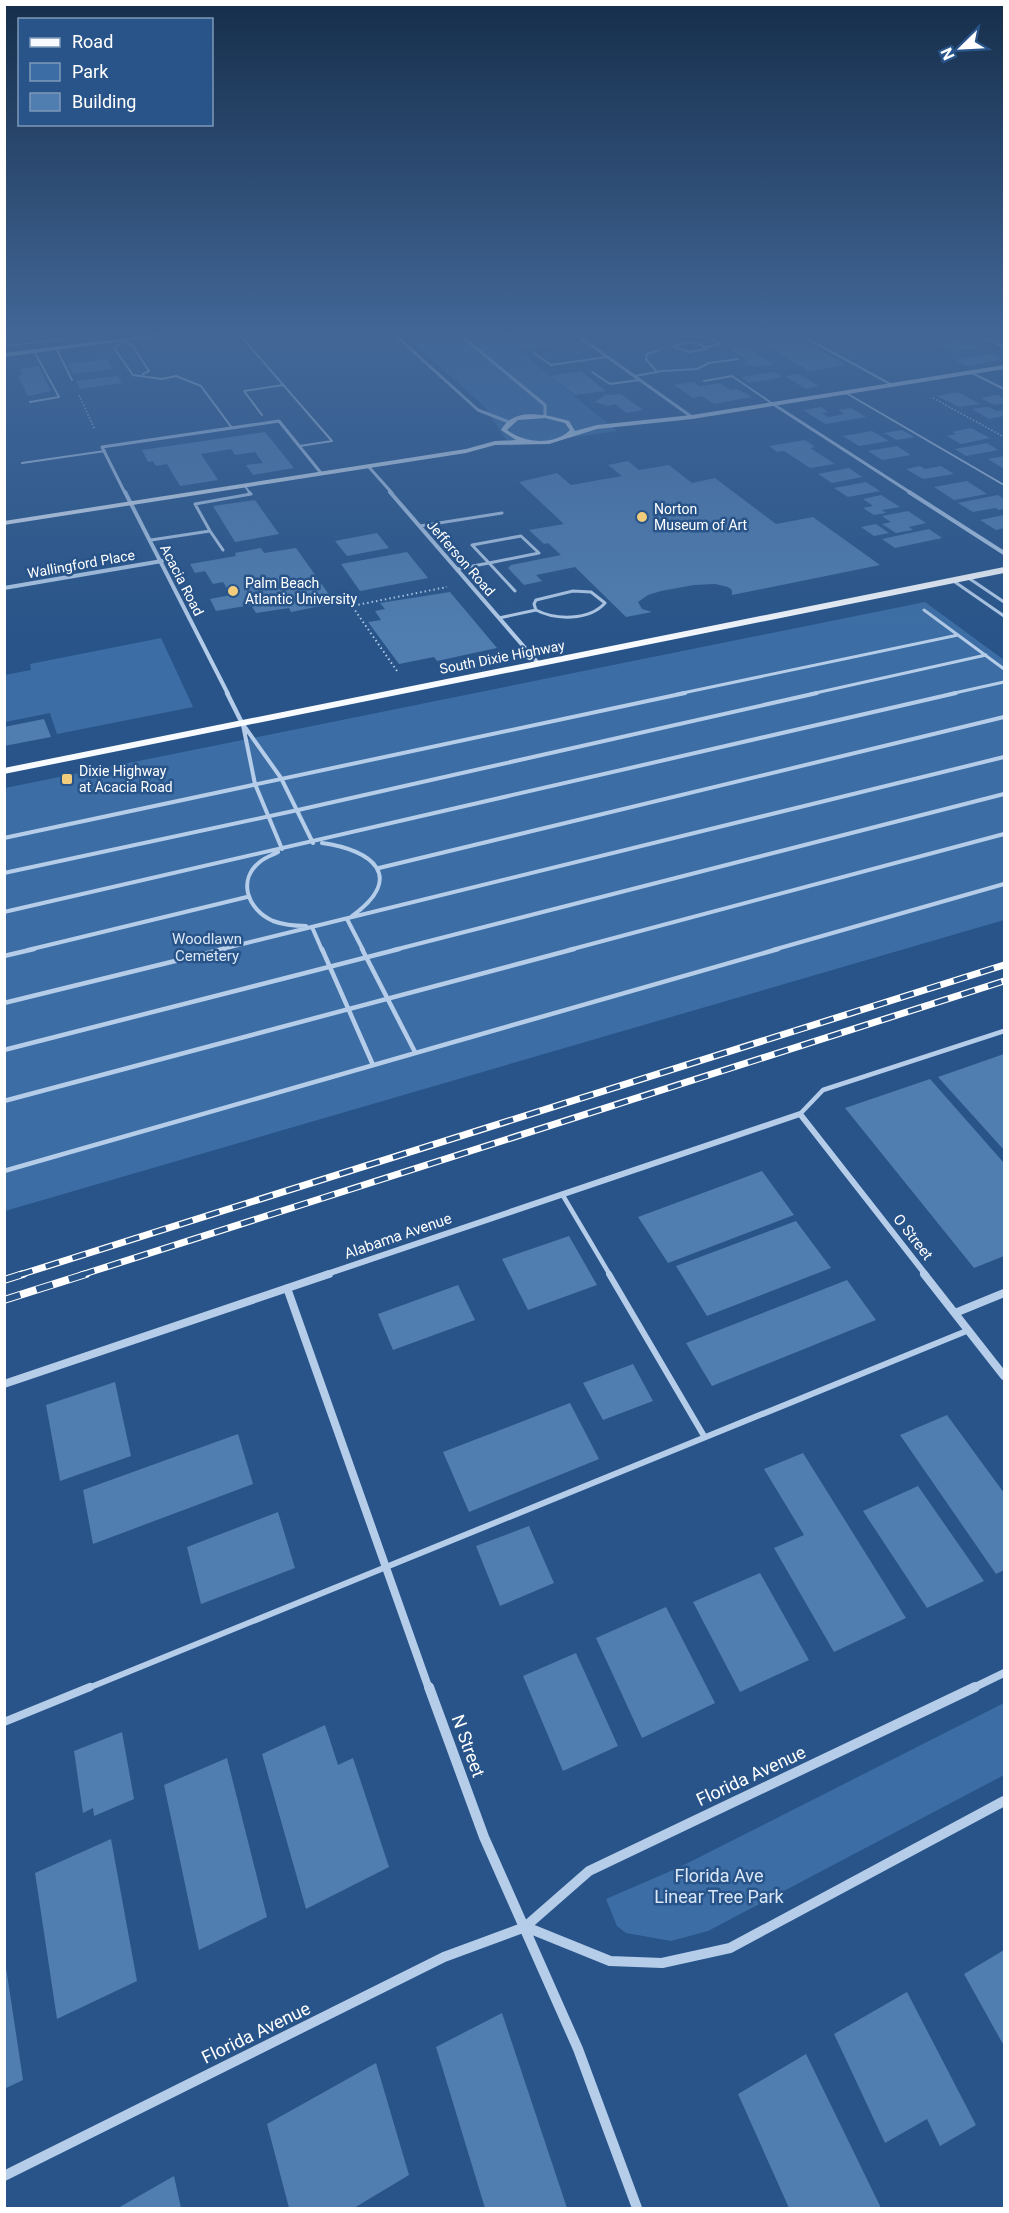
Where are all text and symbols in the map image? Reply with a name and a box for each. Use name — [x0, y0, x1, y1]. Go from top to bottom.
legend — [18, 18, 213, 126]
north arrow — [931, 18, 991, 78]
text: Road — [72, 31, 113, 52]
text: N — [937, 45, 959, 63]
text: Park — [72, 61, 109, 82]
text: Building — [72, 91, 136, 112]
place label: Norton Museum of Art — [654, 501, 748, 533]
marker: Norton Museum of Art — [635, 510, 649, 524]
street label: Jefferson Road — [424, 517, 498, 599]
street label: Acacia Road — [157, 542, 207, 618]
street label: Wallingford Place — [26, 547, 136, 581]
place label: Palm Beach Atlantic University — [245, 575, 357, 607]
marker: Palm Beach Atlantic University — [226, 584, 240, 598]
street label: South Dixie Highway — [438, 637, 566, 677]
place label: Dixie Highway at Acacia Road — [79, 763, 173, 795]
marker: Dixie Highway at Acacia Road — [60, 772, 74, 786]
park label: Woodlawn Cemetery — [172, 930, 242, 965]
street label: Alabama Avenue — [342, 1209, 454, 1263]
street label: O Street — [889, 1210, 937, 1264]
street label: N Street — [448, 1712, 489, 1780]
street label: Florida Avenue — [693, 1741, 809, 1810]
park label: Florida Ave Linear Tree Park — [654, 1865, 785, 1907]
street label: Florida Avenue — [198, 1997, 314, 2068]

